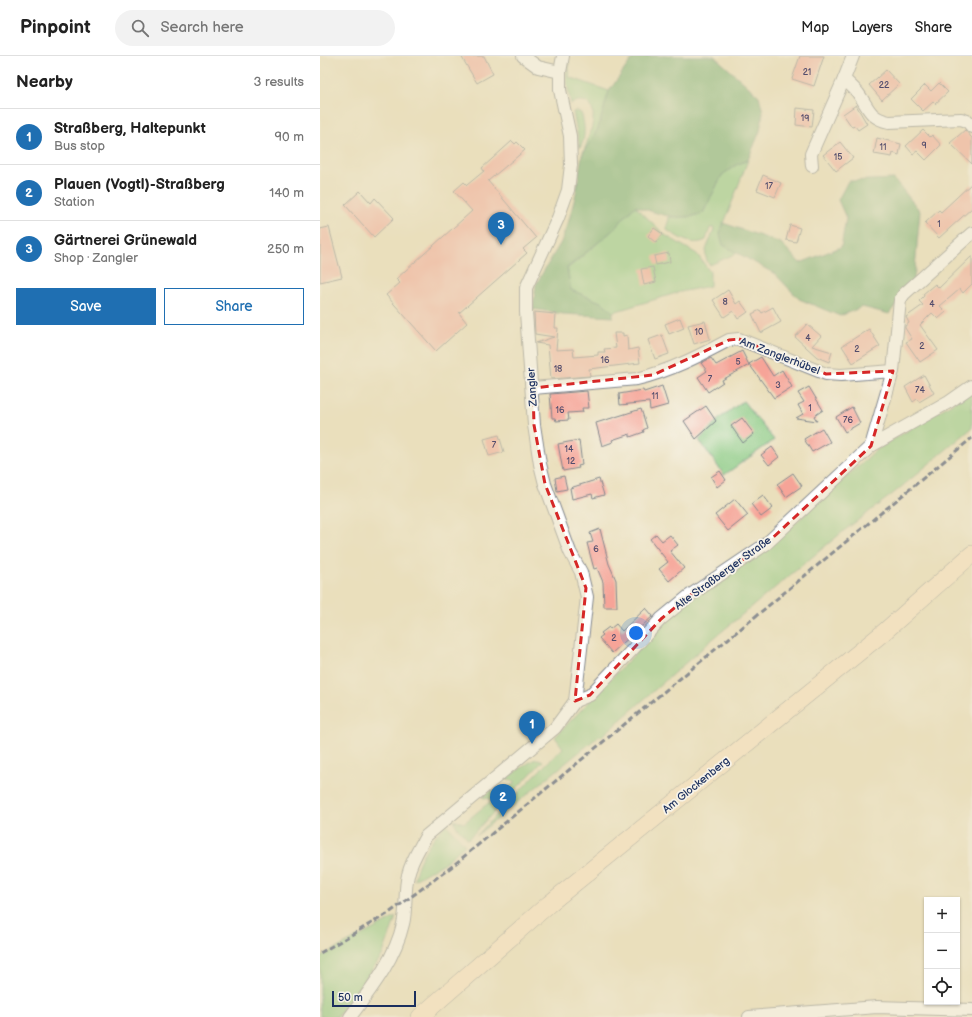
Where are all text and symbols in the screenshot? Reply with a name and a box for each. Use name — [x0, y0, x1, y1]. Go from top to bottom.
search box — [115, 10, 395, 46]
text: Pinpoint — [20, 16, 91, 39]
icon: search — [129, 17, 151, 39]
text: Search here — [161, 18, 244, 37]
text: Map — [801, 19, 829, 36]
text: Layers — [851, 19, 893, 36]
text: Share — [915, 19, 952, 36]
house number: 21 — [803, 67, 811, 78]
text: Nearby — [16, 72, 73, 92]
text: 3 results — [253, 74, 304, 90]
house number: 22 — [879, 80, 890, 91]
house number: 19 — [801, 113, 809, 124]
text: Straßberg, Haltepunkt — [54, 119, 206, 138]
text: 1 — [26, 129, 32, 145]
text: 90 m — [275, 129, 304, 145]
text: Bus stop — [54, 138, 105, 154]
house number: 9 — [921, 140, 927, 151]
house number: 11 — [880, 142, 886, 153]
house number: 15 — [834, 152, 842, 163]
text: Plauen (Vogtl)-Straßberg — [54, 175, 225, 194]
house number: 17 — [765, 181, 774, 192]
text: 2 — [25, 185, 33, 201]
text: 140 m — [269, 185, 304, 201]
text: Station — [54, 194, 95, 210]
pin: 3 — [488, 212, 514, 245]
house number: 1 — [937, 219, 941, 230]
text: Gärtnerei Grünewald — [54, 231, 197, 250]
text: 3 — [25, 241, 33, 257]
text: 250 m — [267, 241, 304, 257]
text: Shop · Zangler — [54, 250, 138, 266]
button: Save — [16, 288, 156, 325]
button: Share — [164, 288, 304, 325]
house number: 8 — [722, 297, 728, 308]
house number: 4 — [929, 299, 935, 310]
house number: 10 — [695, 327, 703, 338]
house number: 4 — [805, 333, 811, 344]
street label: Am Zanglerhübel — [738, 335, 822, 377]
house number: 2 — [919, 341, 925, 352]
house number: 2 — [854, 344, 860, 355]
house number: 16 — [601, 355, 610, 366]
house number: 5 — [735, 357, 741, 368]
house number: 18 — [554, 364, 562, 375]
street label: Zangler — [524, 366, 540, 408]
house number: 7 — [708, 374, 713, 385]
house number: 3 — [775, 380, 781, 391]
house number: 74 — [915, 385, 925, 396]
house number: 11 — [652, 391, 658, 402]
house number: 1 — [808, 403, 812, 414]
house number: 16 — [556, 405, 565, 416]
house number: 76 — [843, 415, 853, 426]
house number: 7 — [492, 440, 497, 451]
house number: 14 — [565, 444, 574, 455]
house number: 12 — [567, 456, 576, 467]
street label: Alte Straßberger Straße — [672, 533, 774, 612]
house number: 6 — [593, 544, 599, 555]
your location — [626, 623, 646, 643]
house number: 2 — [611, 633, 617, 644]
pin: 1 — [519, 711, 545, 744]
street label: Am Glockenberg — [660, 754, 732, 816]
pin: 2 — [490, 784, 516, 817]
map controls — [924, 897, 960, 1005]
button: + — [924, 897, 960, 933]
button: − — [924, 933, 960, 969]
button: locate — [924, 969, 960, 1005]
scale bar — [332, 989, 416, 1008]
text: 50 m — [338, 991, 363, 1004]

